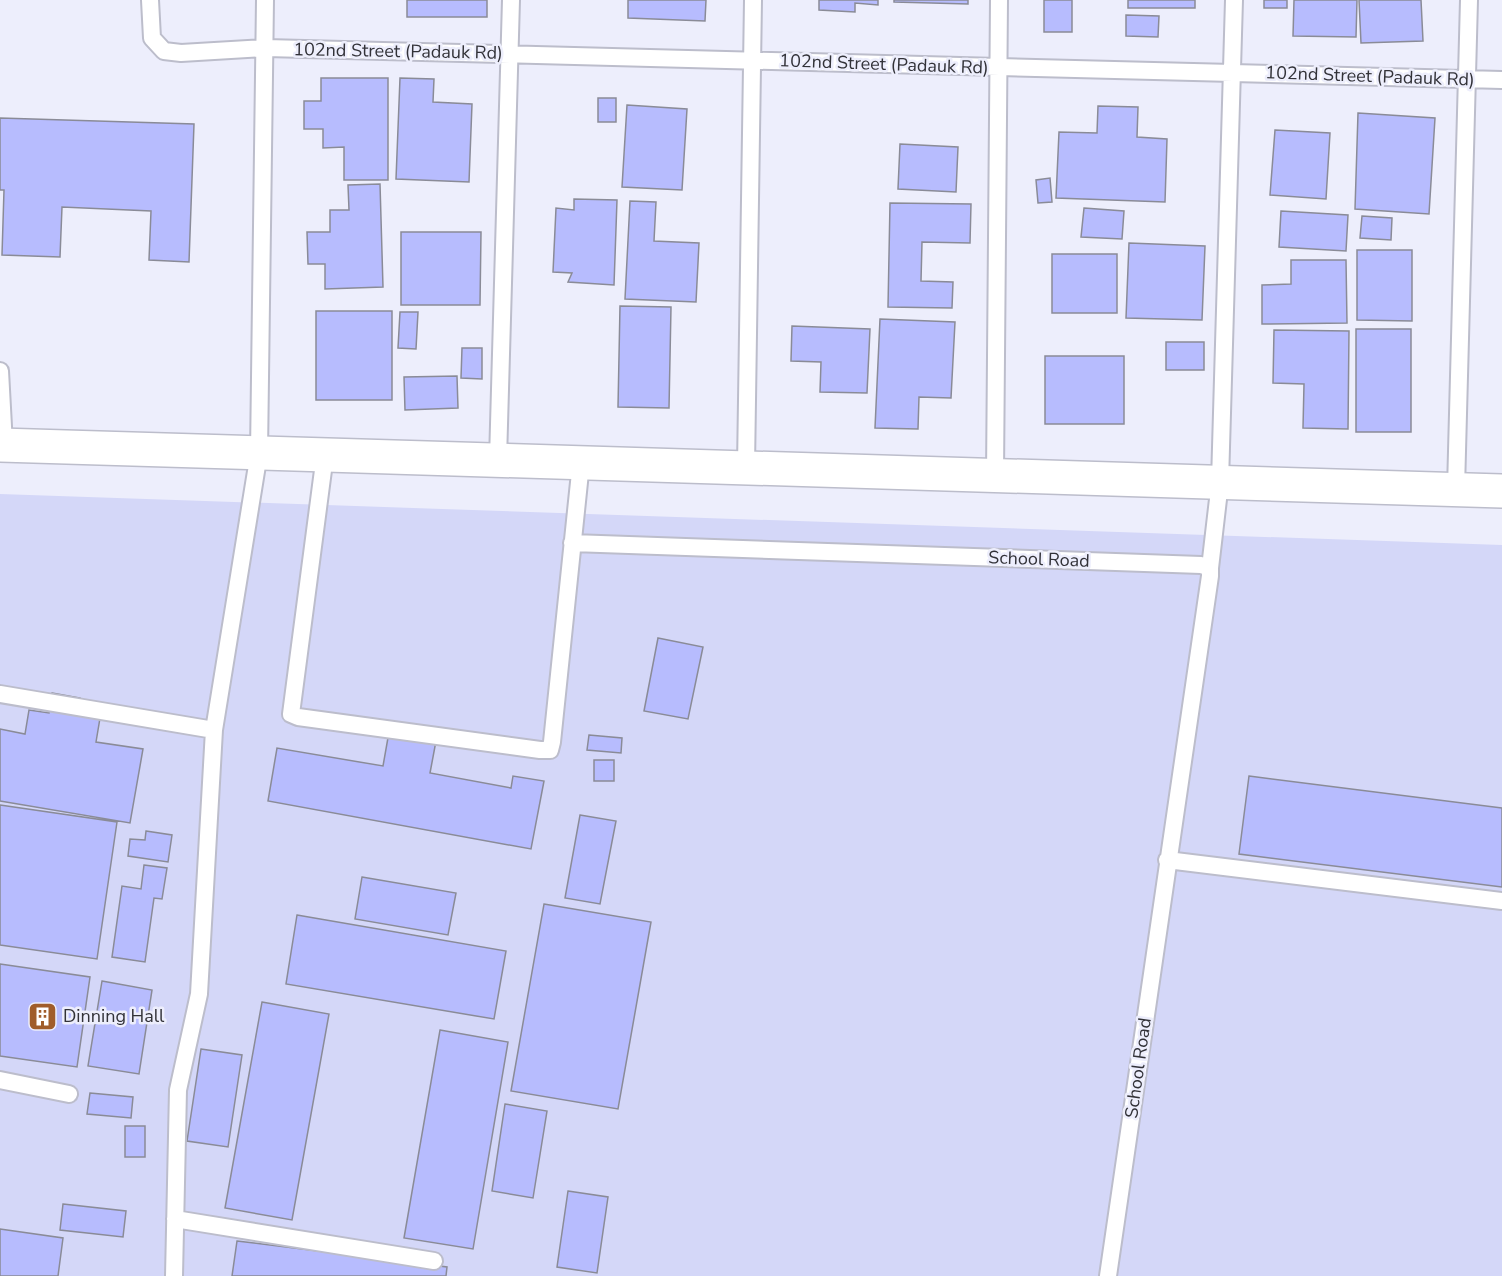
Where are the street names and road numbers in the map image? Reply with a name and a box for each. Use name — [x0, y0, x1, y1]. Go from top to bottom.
street label: 102nd Street (Padauk Rd) — [293, 37, 503, 65]
street label: 102nd Street (Padauk Rd) — [779, 48, 989, 80]
street label: 102nd Street (Padauk Rd) — [1265, 60, 1475, 92]
street label: School Road — [988, 545, 1090, 573]
street label: School Road — [1119, 1016, 1157, 1120]

